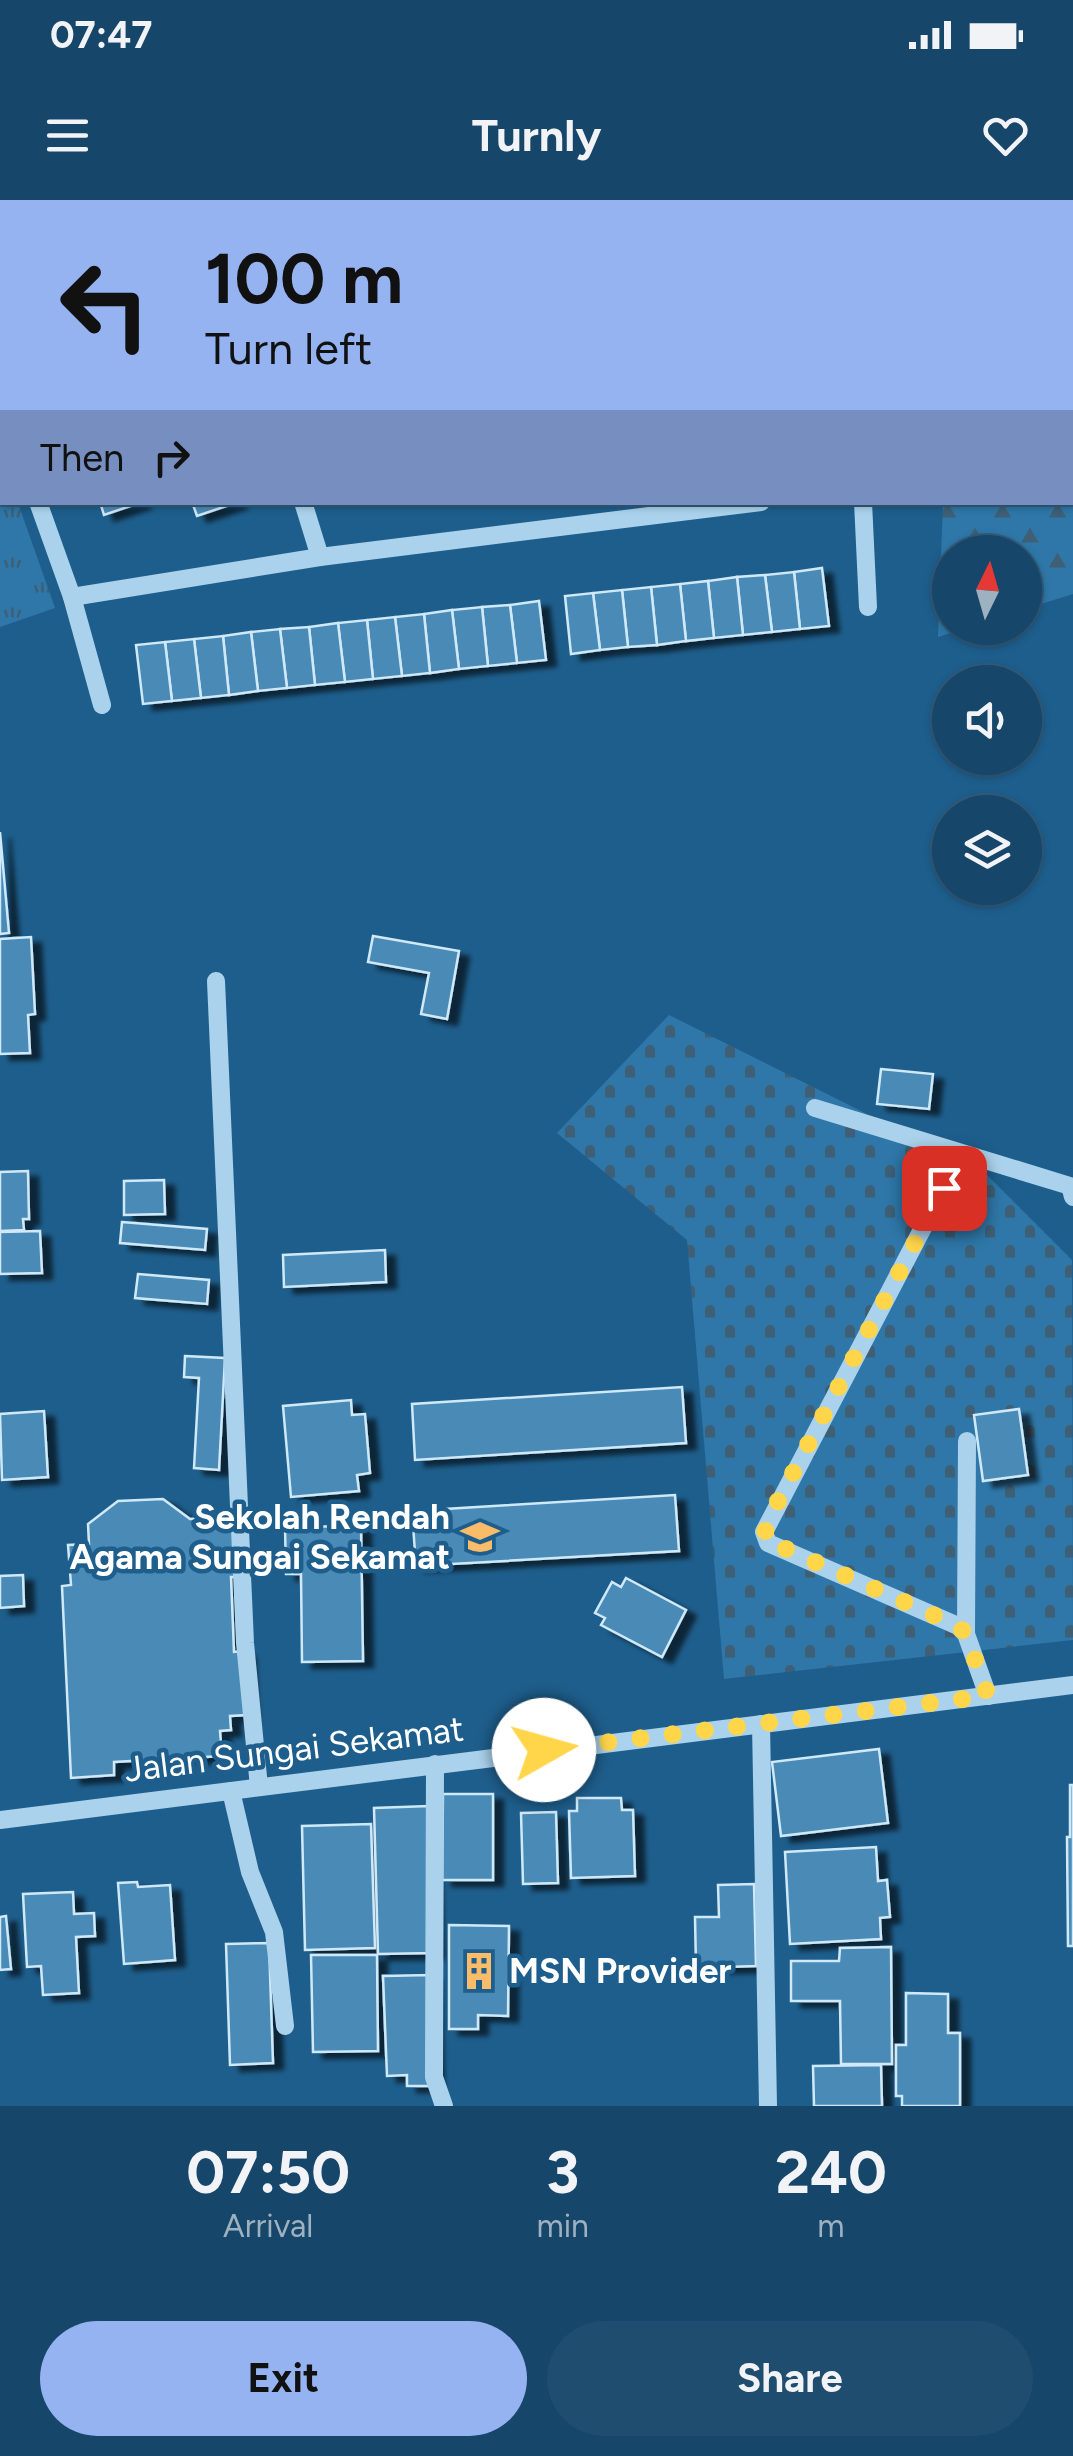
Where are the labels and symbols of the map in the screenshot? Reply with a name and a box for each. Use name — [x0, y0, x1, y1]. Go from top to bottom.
north arrow — [932, 535, 1042, 645]
pin — [902, 1146, 987, 1231]
place label: Sekolah Rendah Agama Sungai Sekamat — [70, 1496, 450, 1578]
school or university icon: Sekolah Rendah Agama Sungai Sekamat — [459, 1516, 501, 1558]
position arrow — [492, 1698, 596, 1802]
street label: Jalan Sungai Sekamat — [122, 1707, 466, 1791]
building icon: MSN Provider — [458, 1950, 500, 1992]
place label: MSN Provider — [509, 1950, 732, 1992]

